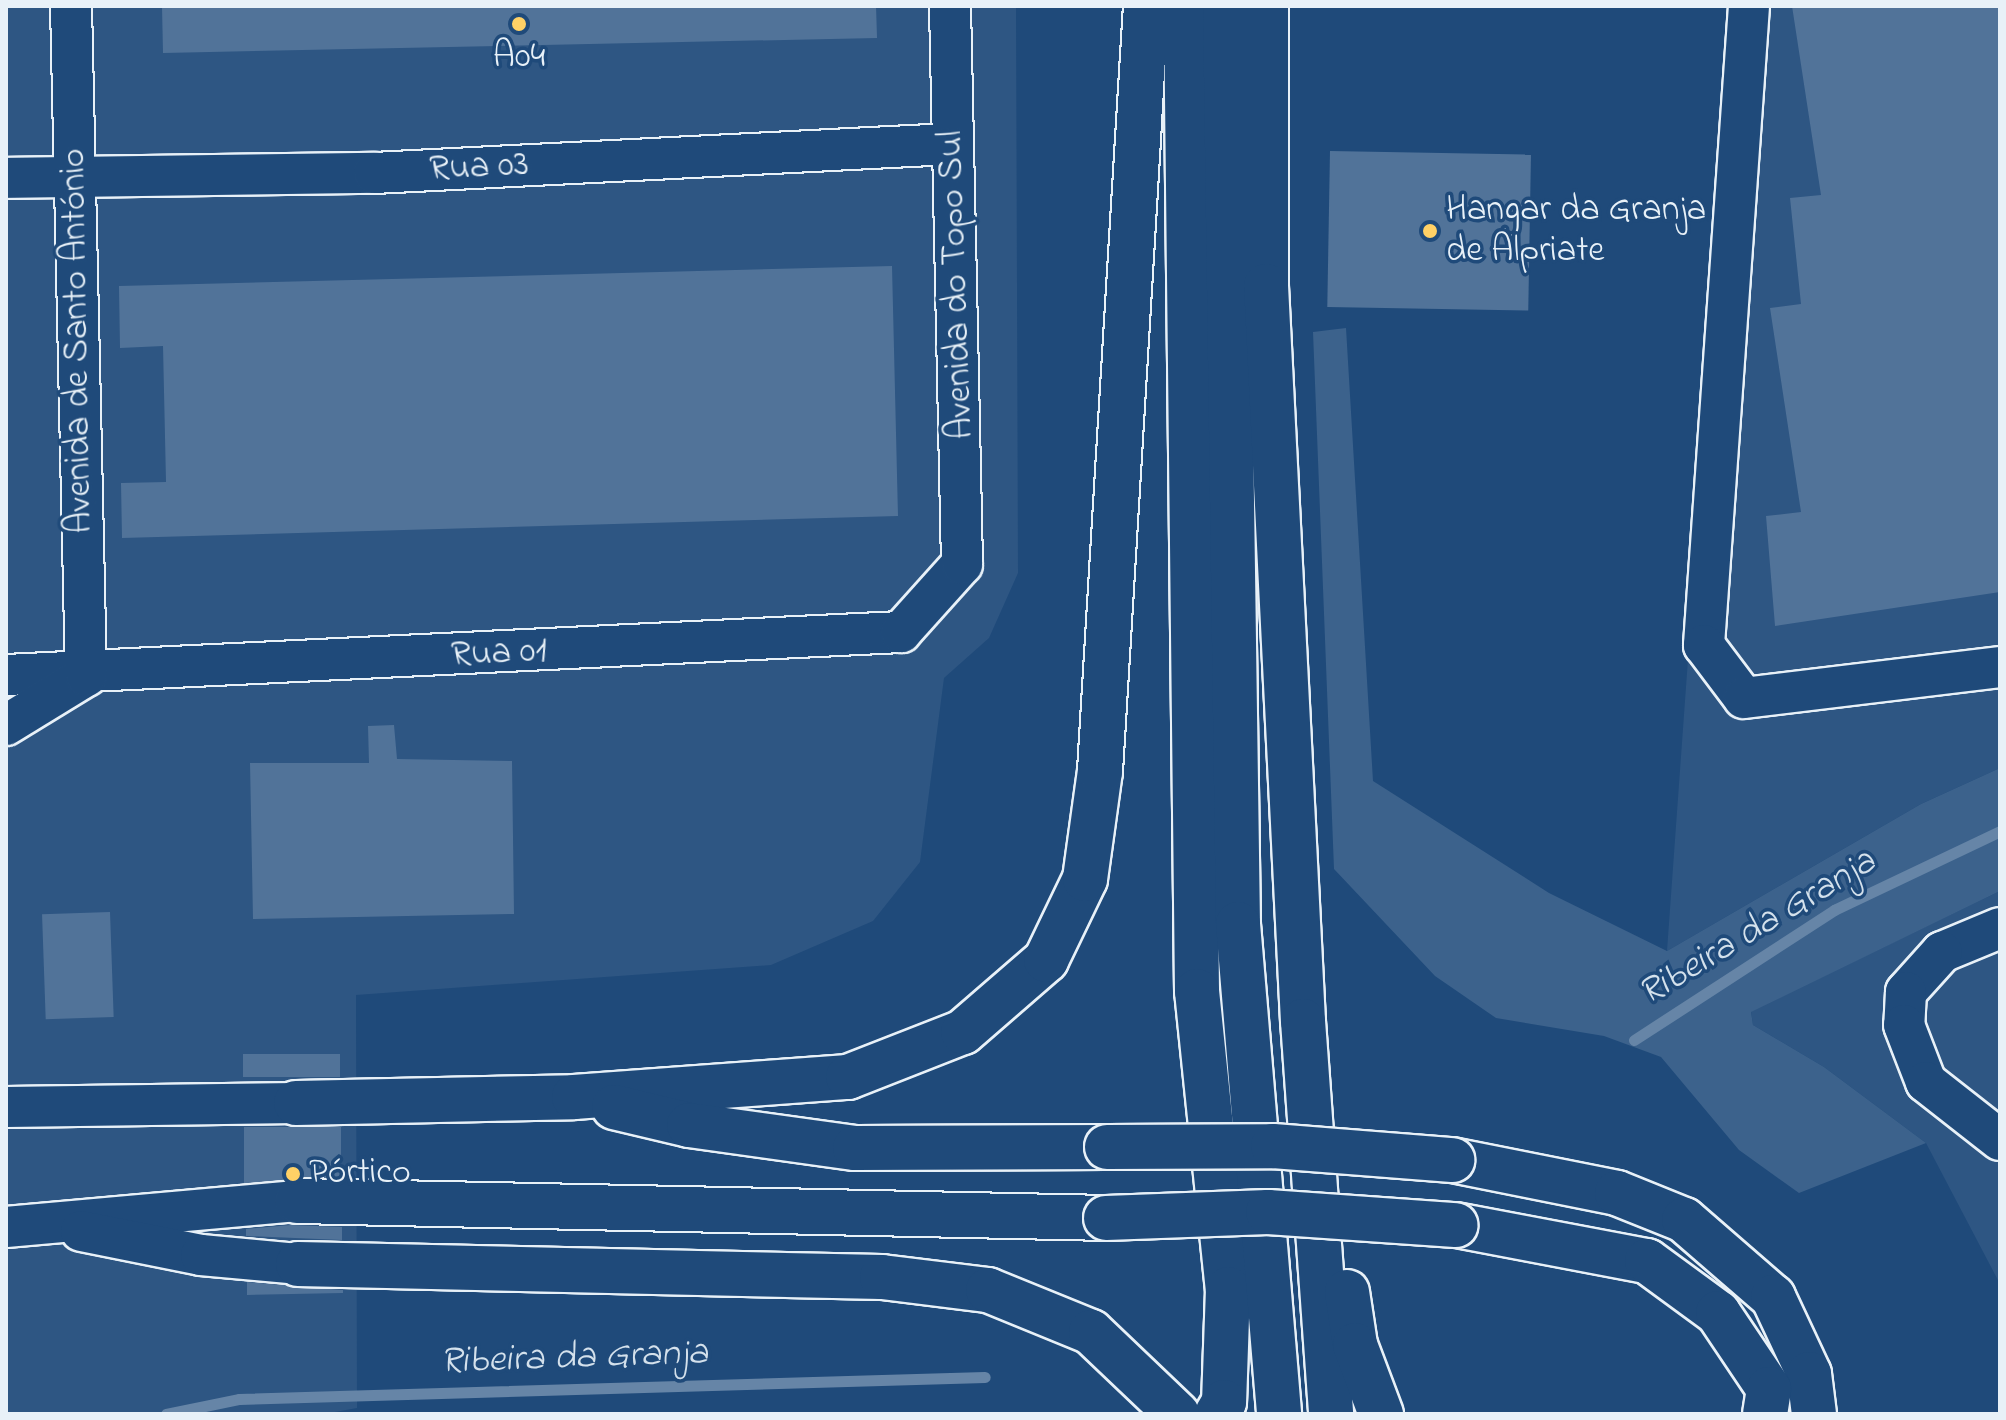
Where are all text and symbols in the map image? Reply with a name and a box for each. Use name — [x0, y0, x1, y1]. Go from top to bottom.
marker: A04 — [510, 15, 528, 33]
place label: A04 — [493, 36, 545, 80]
street label: Avenida do Topo Sul — [930, 130, 984, 440]
street label: Rua 03 — [428, 144, 530, 192]
street label: Avenida de Santo António — [53, 148, 103, 534]
place label: Hangar da Granja de Alpriate — [1446, 188, 1706, 273]
marker: Hangar da Granja de Alpriate — [1421, 222, 1439, 240]
street label: Rua 01 — [450, 630, 548, 678]
water label: Ribeira da Granja — [1631, 840, 1885, 1018]
place label: Pórtico — [309, 1152, 411, 1196]
marker: Pórtico — [284, 1165, 302, 1183]
water label: Ribeira da Granja — [439, 1332, 709, 1386]

